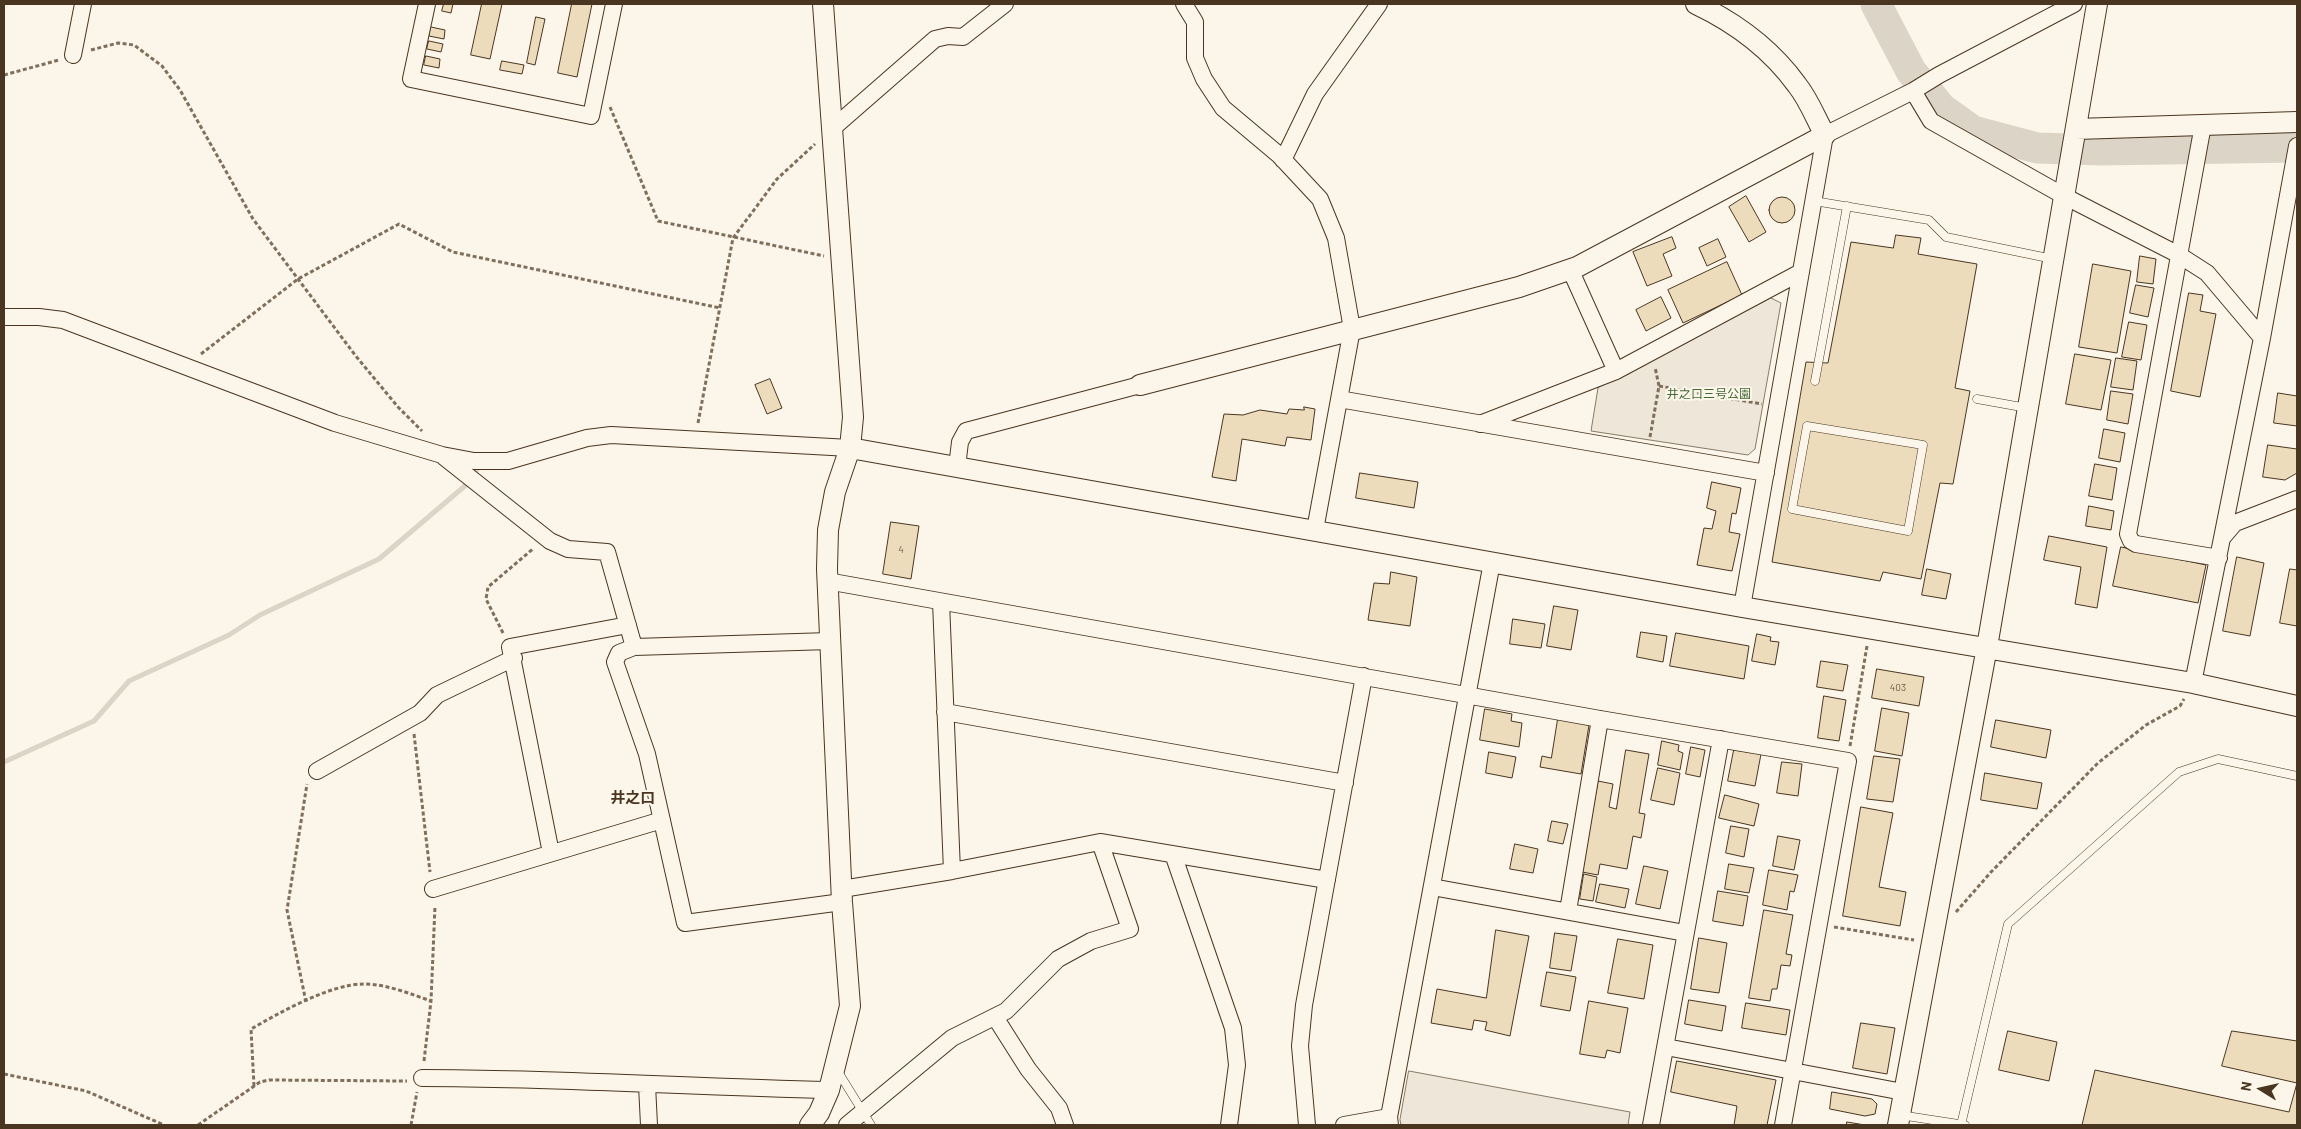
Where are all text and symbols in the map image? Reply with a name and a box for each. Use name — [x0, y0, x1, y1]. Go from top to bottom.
park label: 井之口三号公園 — [1667, 387, 1751, 401]
house number: 4 — [898, 544, 904, 556]
house number: 403 — [1890, 682, 1906, 694]
district label: 井之口 — [611, 789, 655, 807]
north arrow — [2236, 1064, 2286, 1114]
text: N — [2237, 1080, 2255, 1092]

